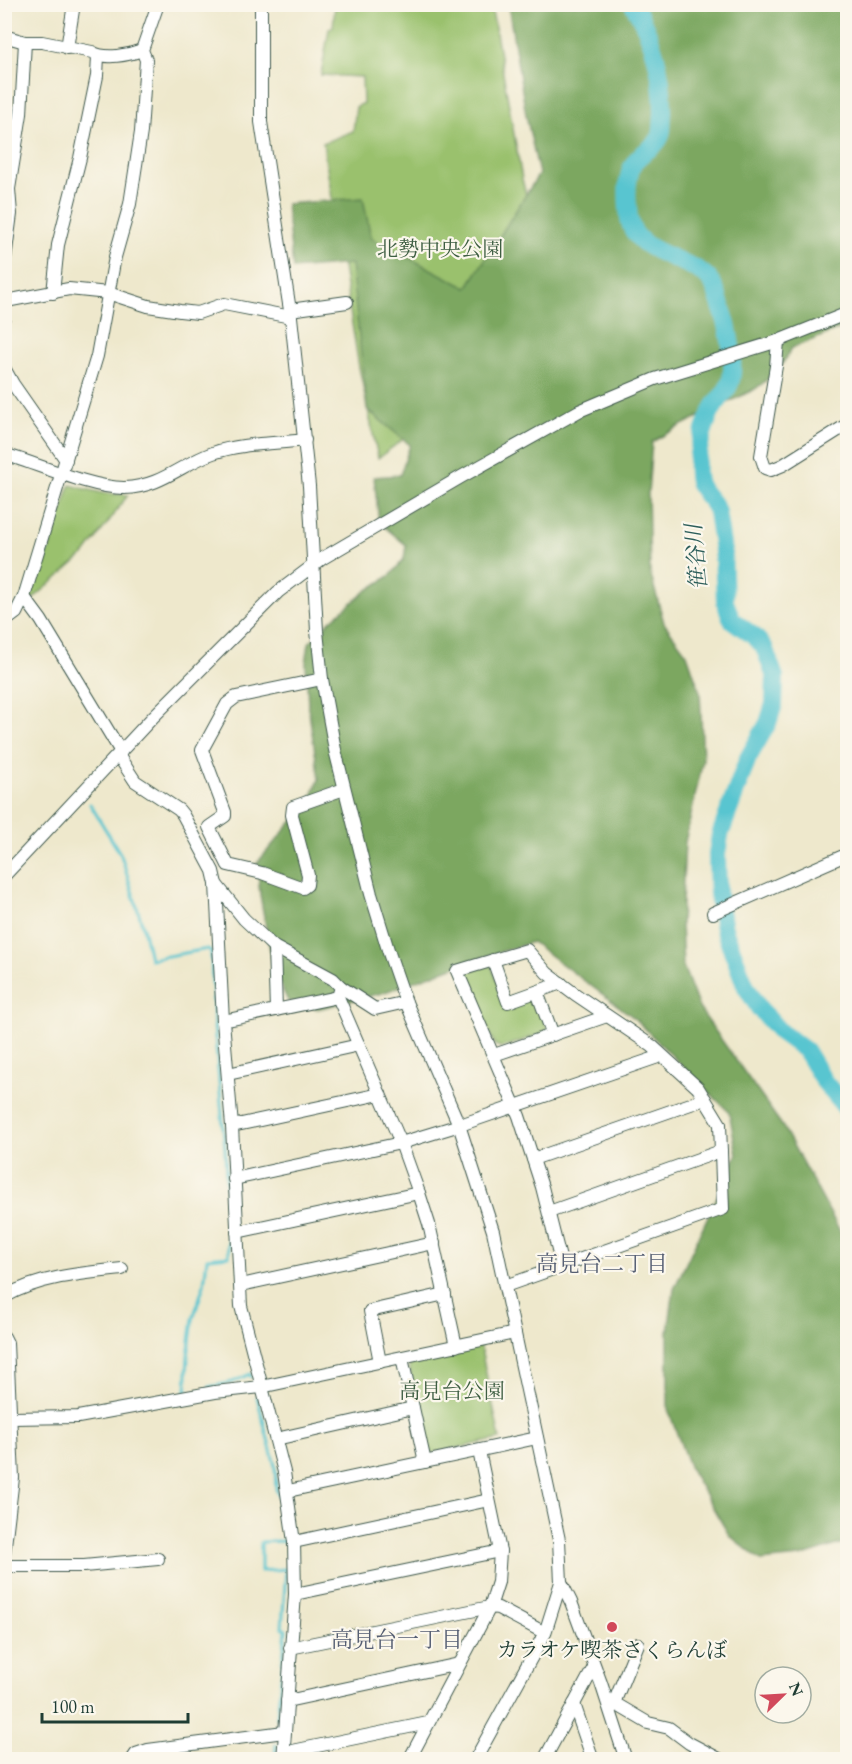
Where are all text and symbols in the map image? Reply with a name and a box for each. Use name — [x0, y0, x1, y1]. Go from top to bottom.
park label: 北勢中央公園 — [377, 235, 503, 262]
water label: 笹谷川 — [679, 521, 713, 591]
district label: 高見台二丁目 — [536, 1249, 668, 1278]
park label: 高見台公園 — [400, 1377, 505, 1404]
marker: カラオケ喫茶さくらんぼ — [605, 1620, 619, 1634]
district label: 高見台一丁目 — [331, 1625, 463, 1654]
place label: カラオケ喫茶さくらんぼ — [497, 1636, 727, 1663]
north arrow — [753, 1665, 813, 1725]
text: N — [784, 1679, 808, 1699]
scale bar — [42, 1686, 188, 1724]
text: 100 m — [51, 1695, 95, 1718]

